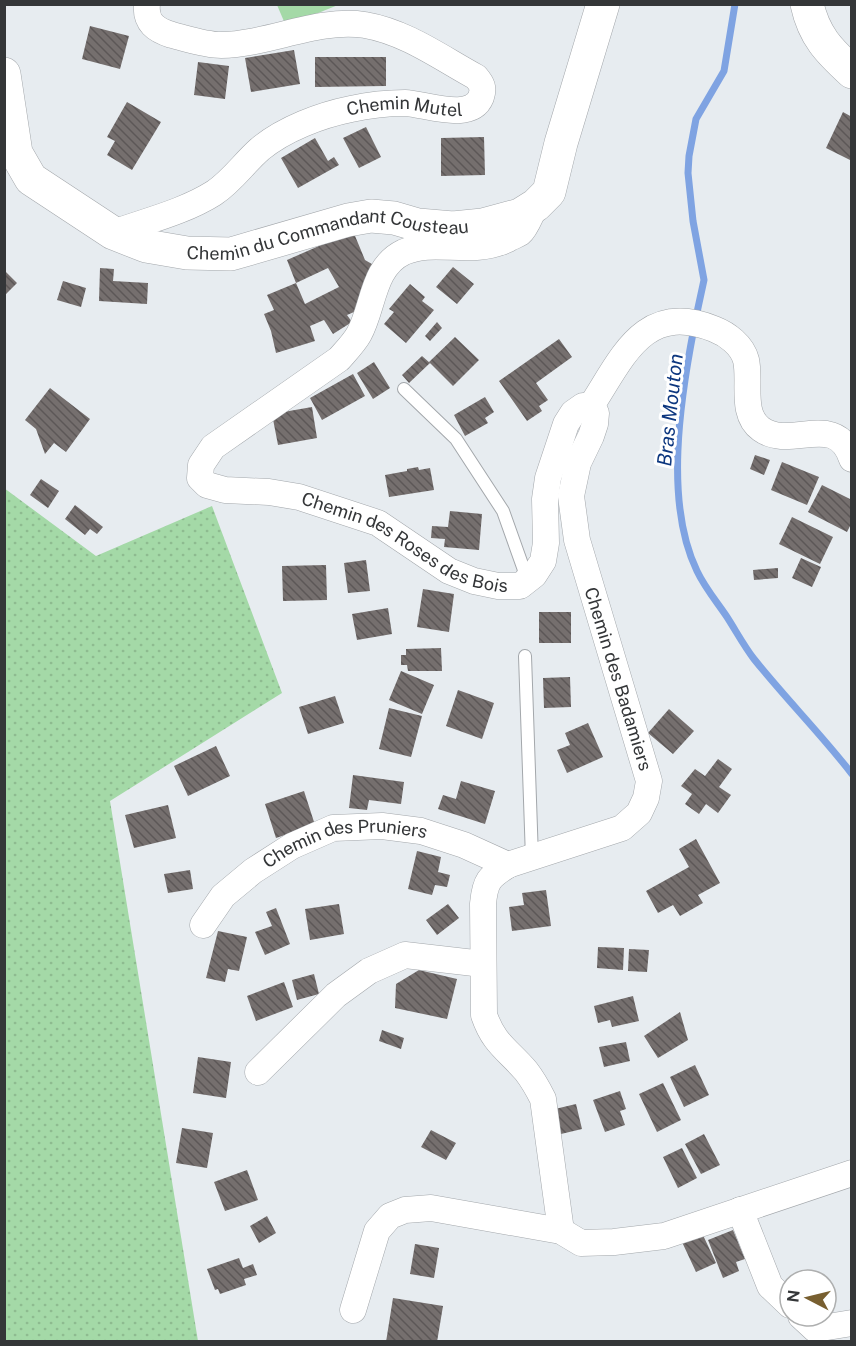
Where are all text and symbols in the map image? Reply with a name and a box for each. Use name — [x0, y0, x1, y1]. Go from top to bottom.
street label: Chemin Mutel — [345, 92, 463, 120]
street label: Chemin du Commandant Cousteau — [186, 205, 470, 264]
water label: Bras Mouton — [652, 352, 688, 468]
street label: Chemin des Roses des Bois — [299, 488, 508, 596]
street label: Chemin des Badamiers — [581, 584, 656, 773]
street label: Chemin des Pruniers — [259, 815, 430, 872]
north arrow — [778, 1268, 838, 1328]
text: N — [783, 1289, 804, 1304]

